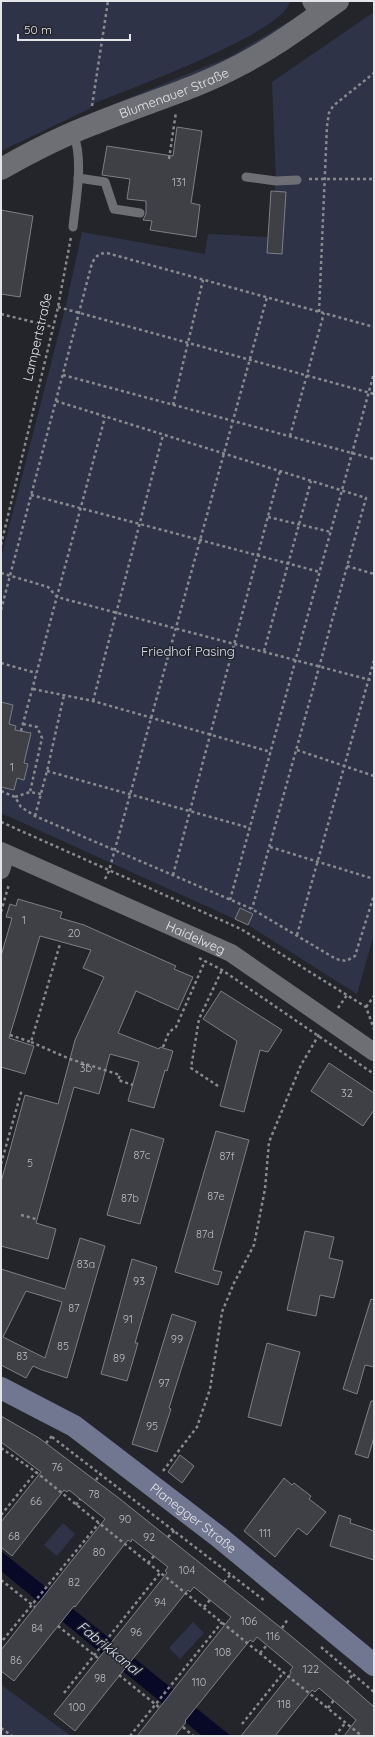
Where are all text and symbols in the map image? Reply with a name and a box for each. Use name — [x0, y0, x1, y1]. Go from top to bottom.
scale bar — [18, 16, 130, 42]
text: 50 m — [24, 22, 52, 37]
street label: Blumenauer Straße — [117, 64, 231, 121]
house number: 131 — [172, 175, 186, 189]
street label: Lampertstraße — [19, 291, 55, 383]
park label: Friedhof Pasing — [141, 643, 235, 659]
house number: 1 — [10, 760, 14, 774]
house number: 1 — [22, 913, 26, 927]
street label: Haidelweg — [164, 917, 228, 957]
house number: 20 — [68, 926, 80, 940]
house number: 3b — [80, 1061, 93, 1075]
house number: 32 — [341, 1086, 353, 1100]
house number: 87c — [134, 1148, 151, 1162]
house number: 87f — [219, 1149, 235, 1163]
house number: 5 — [27, 1156, 33, 1170]
house number: 87e — [207, 1189, 225, 1203]
house number: 87b — [121, 1191, 139, 1205]
house number: 87d — [196, 1227, 214, 1241]
house number: 83a — [77, 1257, 95, 1271]
house number: 93 — [133, 1274, 145, 1288]
house number: 87 — [68, 1301, 80, 1315]
house number: 91 — [123, 1312, 133, 1326]
house number: 99 — [171, 1332, 183, 1346]
house number: 85 — [57, 1339, 69, 1353]
house number: 83 — [16, 1349, 28, 1363]
house number: 89 — [113, 1351, 125, 1365]
house number: 97 — [158, 1376, 170, 1390]
house number: 95 — [146, 1419, 158, 1433]
house number: 76 — [51, 1460, 63, 1474]
street label: Planegger Straße — [147, 1479, 240, 1556]
house number: 78 — [88, 1487, 100, 1501]
house number: 66 — [30, 1494, 42, 1508]
house number: 90 — [119, 1512, 131, 1526]
house number: 111 — [259, 1526, 271, 1540]
house number: 68 — [8, 1529, 20, 1543]
house number: 92 — [143, 1530, 155, 1544]
house number: 80 — [93, 1545, 105, 1559]
house number: 104 — [179, 1563, 195, 1577]
house number: 82 — [68, 1575, 80, 1589]
house number: 94 — [154, 1595, 166, 1609]
house number: 106 — [241, 1614, 257, 1628]
water label: Fabrikkanal — [74, 1617, 146, 1680]
house number: 84 — [31, 1621, 43, 1635]
house number: 96 — [130, 1625, 142, 1639]
house number: 116 — [266, 1629, 280, 1643]
house number: 108 — [215, 1645, 231, 1659]
house number: 86 — [10, 1653, 22, 1667]
house number: 122 — [303, 1662, 319, 1676]
house number: 98 — [94, 1671, 106, 1685]
house number: 110 — [192, 1675, 206, 1689]
house number: 118 — [277, 1697, 291, 1711]
house number: 100 — [68, 1700, 86, 1714]

